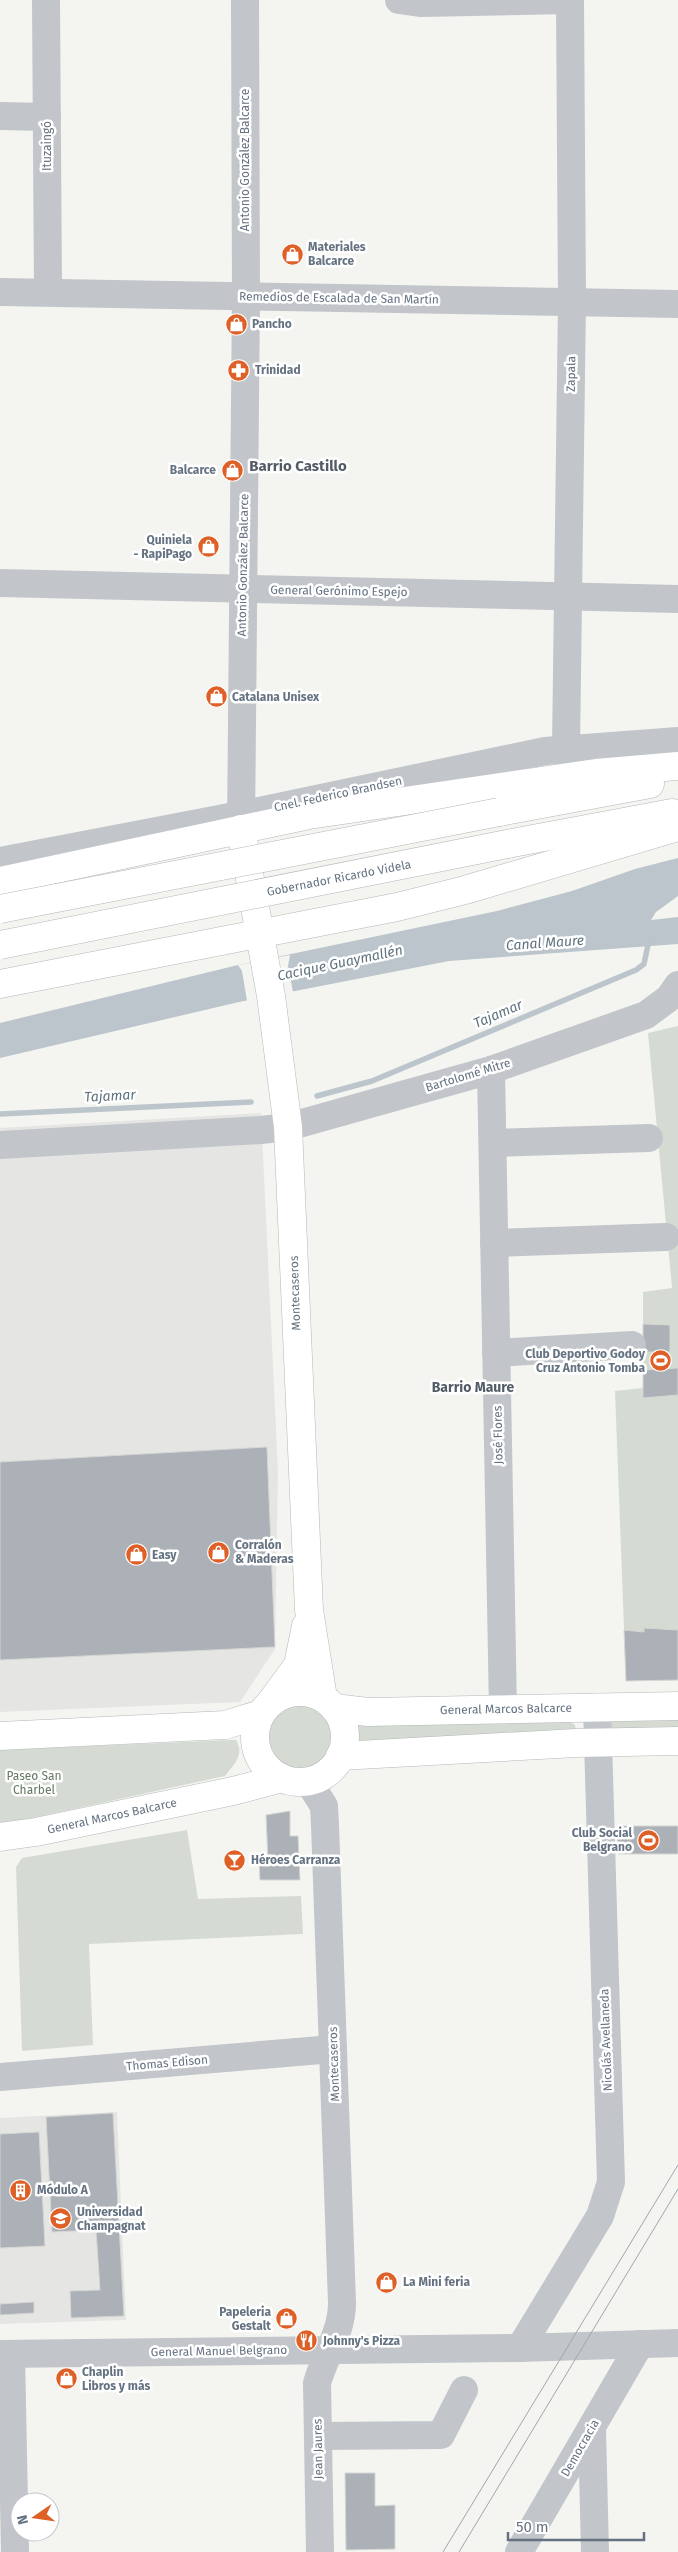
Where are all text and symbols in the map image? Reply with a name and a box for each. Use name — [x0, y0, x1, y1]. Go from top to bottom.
street label: Antonio González Balcarce — [238, 89, 252, 231]
street label: Ituzaingó — [40, 121, 54, 171]
place label: Materiales Balcarce — [308, 240, 366, 268]
shop icon: Materiales Balcarce — [280, 242, 304, 266]
street label: Remedios de Escalada de San Martín — [239, 289, 439, 307]
shop icon: Pancho — [224, 312, 248, 336]
place label: Pancho — [252, 317, 292, 331]
street label: Zapala — [564, 356, 578, 392]
pharmacy icon: Trinidad — [227, 358, 251, 382]
place label: Trinidad — [255, 363, 301, 377]
district label: Barrio Castillo — [249, 457, 347, 475]
shop icon: Balcarce — [220, 458, 244, 482]
place label: Balcarce — [170, 463, 216, 477]
street label: Antonio González Balcarce — [235, 494, 251, 636]
place label: Quiniela - RapiPago — [133, 533, 192, 561]
shop icon: Quiniela - RapiPago — [196, 535, 220, 559]
street label: General Gerónimo Espejo — [270, 583, 408, 599]
shop icon: Catalana Unisex — [204, 685, 228, 709]
place label: Catalana Unisex — [232, 690, 320, 704]
street label: Cnel. Federico Brandsen — [273, 774, 403, 814]
street label: Gobernador Ricardo Videla — [266, 857, 412, 899]
water label: Canal Maure — [505, 932, 585, 954]
water label: Cacique Guaymallén — [276, 941, 404, 985]
water label: Tajamar — [471, 996, 526, 1032]
street label: Bartolomé Mitre — [424, 1055, 512, 1095]
water label: Tajamar — [84, 1086, 137, 1106]
street label: Montecaseros — [287, 1255, 303, 1331]
place label: Club Deportivo Godoy Cruz Antonio Tomba — [525, 1347, 646, 1375]
sports icon: Club Deportivo Godoy Cruz Antonio Tomba — [649, 1349, 673, 1373]
district label: Barrio Maure — [432, 1379, 515, 1396]
street label: José Flores — [490, 1405, 506, 1464]
place label: Corralón & Maderas — [235, 1538, 294, 1566]
shop icon: Corralón & Maderas — [207, 1540, 231, 1564]
shop icon: Easy — [124, 1543, 148, 1567]
place label: Easy — [152, 1548, 177, 1562]
street label: General Marcos Balcarce — [440, 1701, 572, 1717]
park label: Paseo San Charbel — [6, 1769, 62, 1797]
street label: General Marcos Balcarce — [46, 1795, 178, 1837]
place label: Club Social Belgrano — [572, 1826, 632, 1854]
sports icon: Club Social Belgrano — [636, 1828, 660, 1852]
bar icon: Héroes Carranza — [223, 1848, 247, 1872]
place label: Héroes Carranza — [251, 1853, 341, 1867]
street label: Nicolás Avellaneda — [597, 1988, 615, 2092]
street label: Montecaseros — [326, 2026, 342, 2102]
street label: Thomas Edison — [125, 2052, 209, 2074]
building icon: Módulo A — [9, 2178, 33, 2202]
place label: Módulo A — [37, 2183, 89, 2197]
place label: Universidad Champagnat — [77, 2205, 146, 2233]
school or university icon: Universidad Champagnat — [49, 2207, 73, 2231]
shop icon: La Mini feria — [375, 2270, 399, 2294]
place label: La Mini feria — [403, 2275, 470, 2289]
place label: Papeleria Gestalt — [219, 2305, 271, 2333]
shop icon: Papeleria Gestalt — [275, 2307, 299, 2331]
restaurant icon: Johnny's Pizza — [295, 2329, 319, 2353]
place label: Johnny's Pizza — [322, 2334, 401, 2348]
street label: General Manuel Belgrano — [151, 2343, 287, 2359]
place label: Chaplin Libros y más — [82, 2365, 150, 2393]
shop icon: Chaplin Libros y más — [54, 2367, 78, 2391]
street label: Democracia — [558, 2417, 602, 2479]
street label: Jean Jaures — [310, 2418, 326, 2479]
north arrow — [10, 2492, 60, 2542]
scale bar — [508, 2510, 644, 2542]
text: N — [13, 2513, 32, 2526]
text: 50 m — [516, 2518, 549, 2536]

